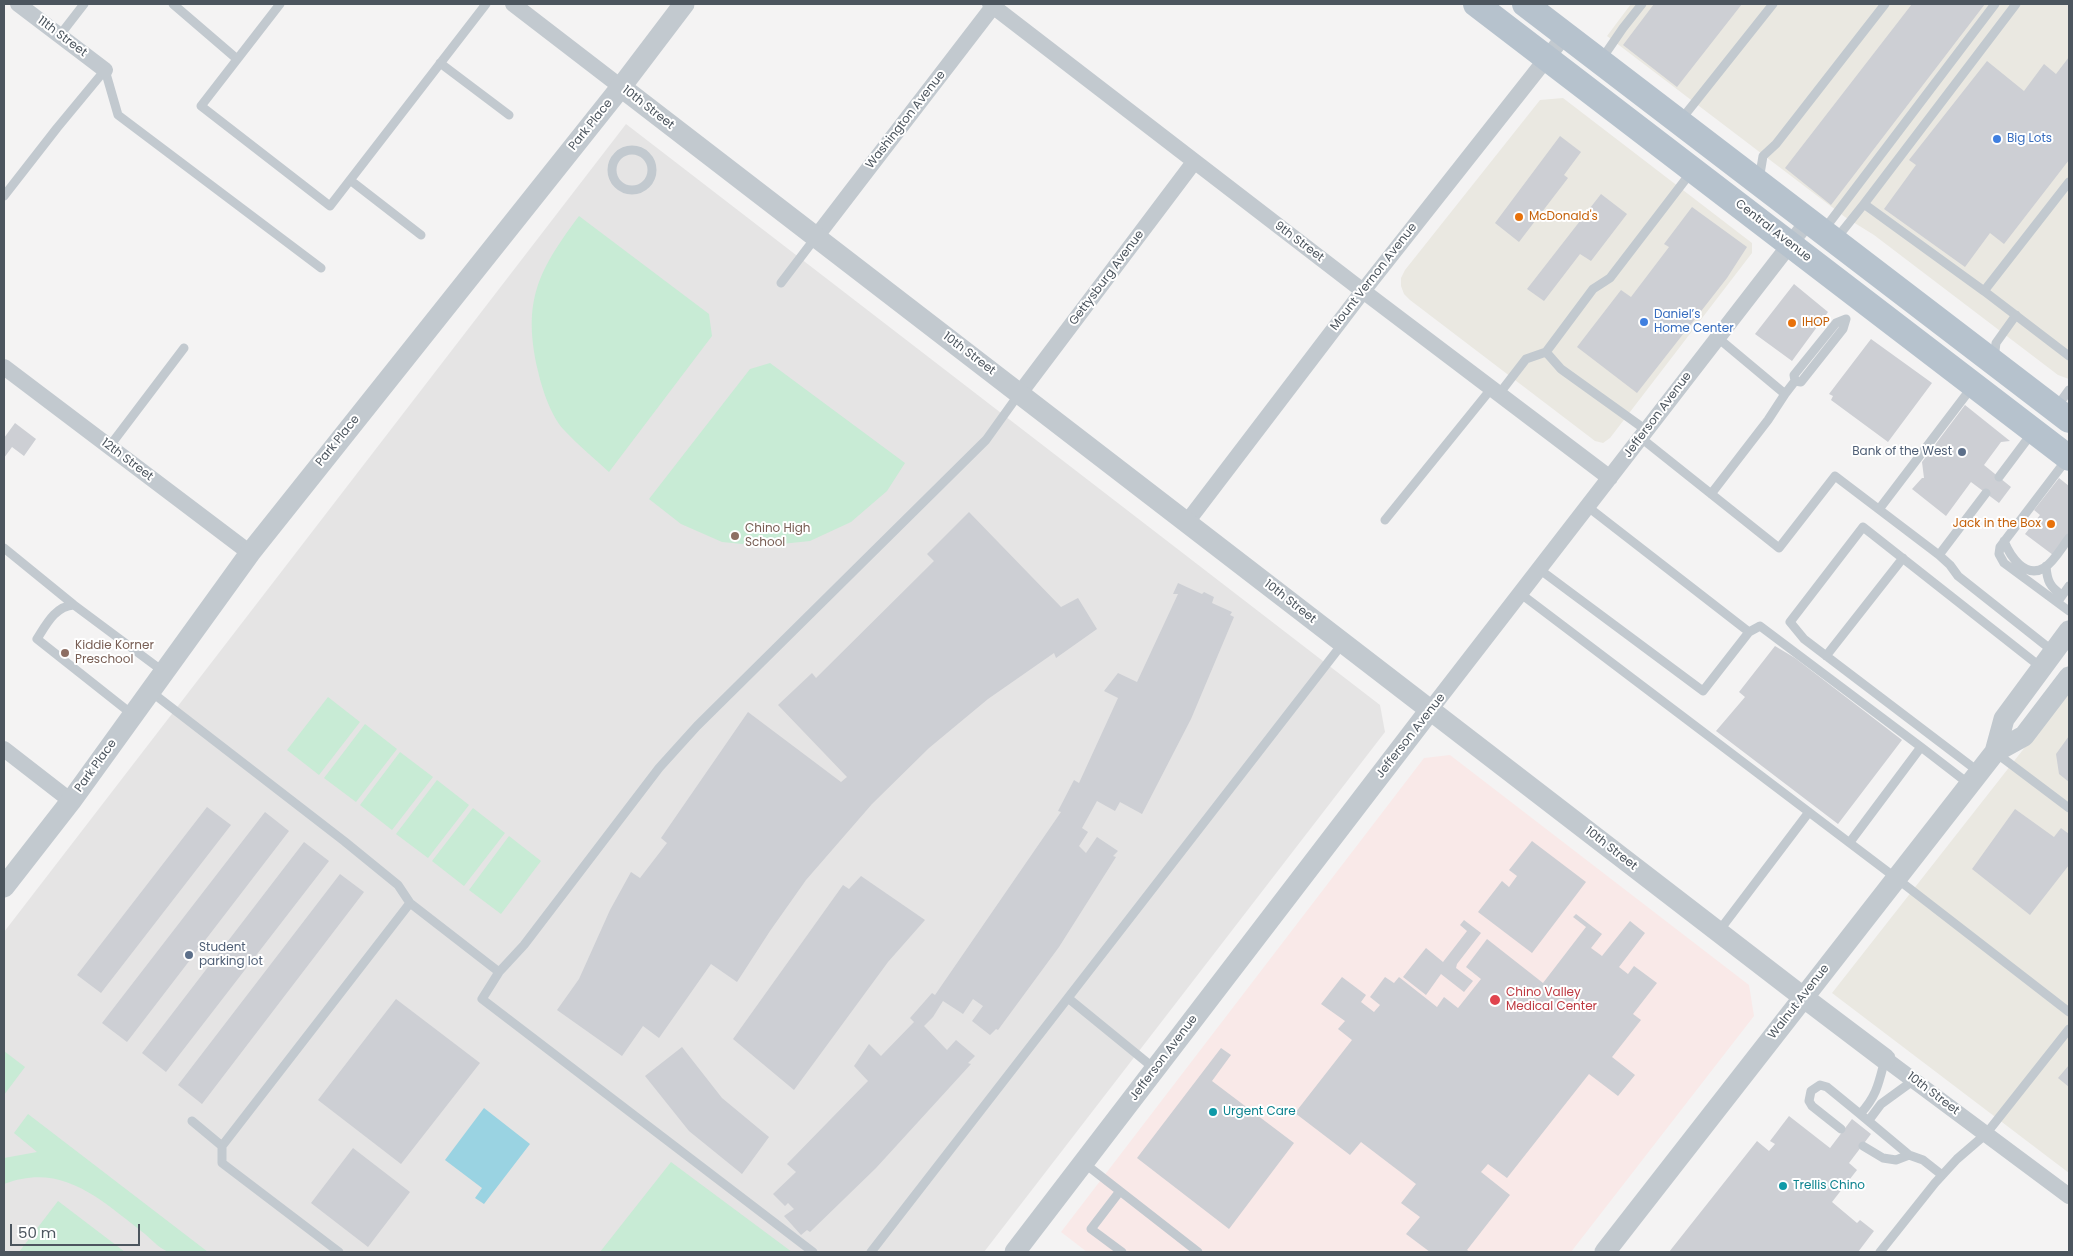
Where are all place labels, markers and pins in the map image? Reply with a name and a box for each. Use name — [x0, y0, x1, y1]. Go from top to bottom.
place label: Big Lots — [2007, 132, 2052, 146]
marker: Big Lots — [1991, 133, 2003, 145]
place label: McDonald's — [1529, 210, 1598, 224]
marker: McDonald's — [1513, 211, 1525, 223]
place label: Daniel’s Home Center — [1654, 308, 1734, 336]
marker: Daniel’s Home Center — [1638, 316, 1650, 328]
place label: IHOP — [1802, 316, 1830, 330]
marker: IHOP — [1786, 317, 1798, 329]
place label: Bank of the West — [1852, 445, 1952, 459]
marker: Bank of the West — [1956, 446, 1968, 458]
place label: Jack in the Box — [1953, 517, 2041, 531]
marker: Jack in the Box — [2045, 518, 2057, 530]
place label: Chino High School — [745, 522, 811, 550]
marker: Chino High School — [729, 530, 741, 542]
place label: Kiddie Korner Preschool — [75, 639, 154, 667]
marker: Kiddie Korner Preschool — [59, 647, 71, 659]
place label: Student parking lot — [199, 941, 263, 969]
marker: Student parking lot — [183, 949, 195, 961]
place label: Chino Valley Medical Center — [1506, 986, 1597, 1014]
marker: Chino Valley Medical Center — [1488, 993, 1502, 1007]
place label: Urgent Care — [1223, 1105, 1296, 1119]
marker: Urgent Care — [1207, 1106, 1219, 1118]
place label: Trellis Chino — [1793, 1179, 1865, 1193]
marker: Trellis Chino — [1777, 1180, 1789, 1192]

